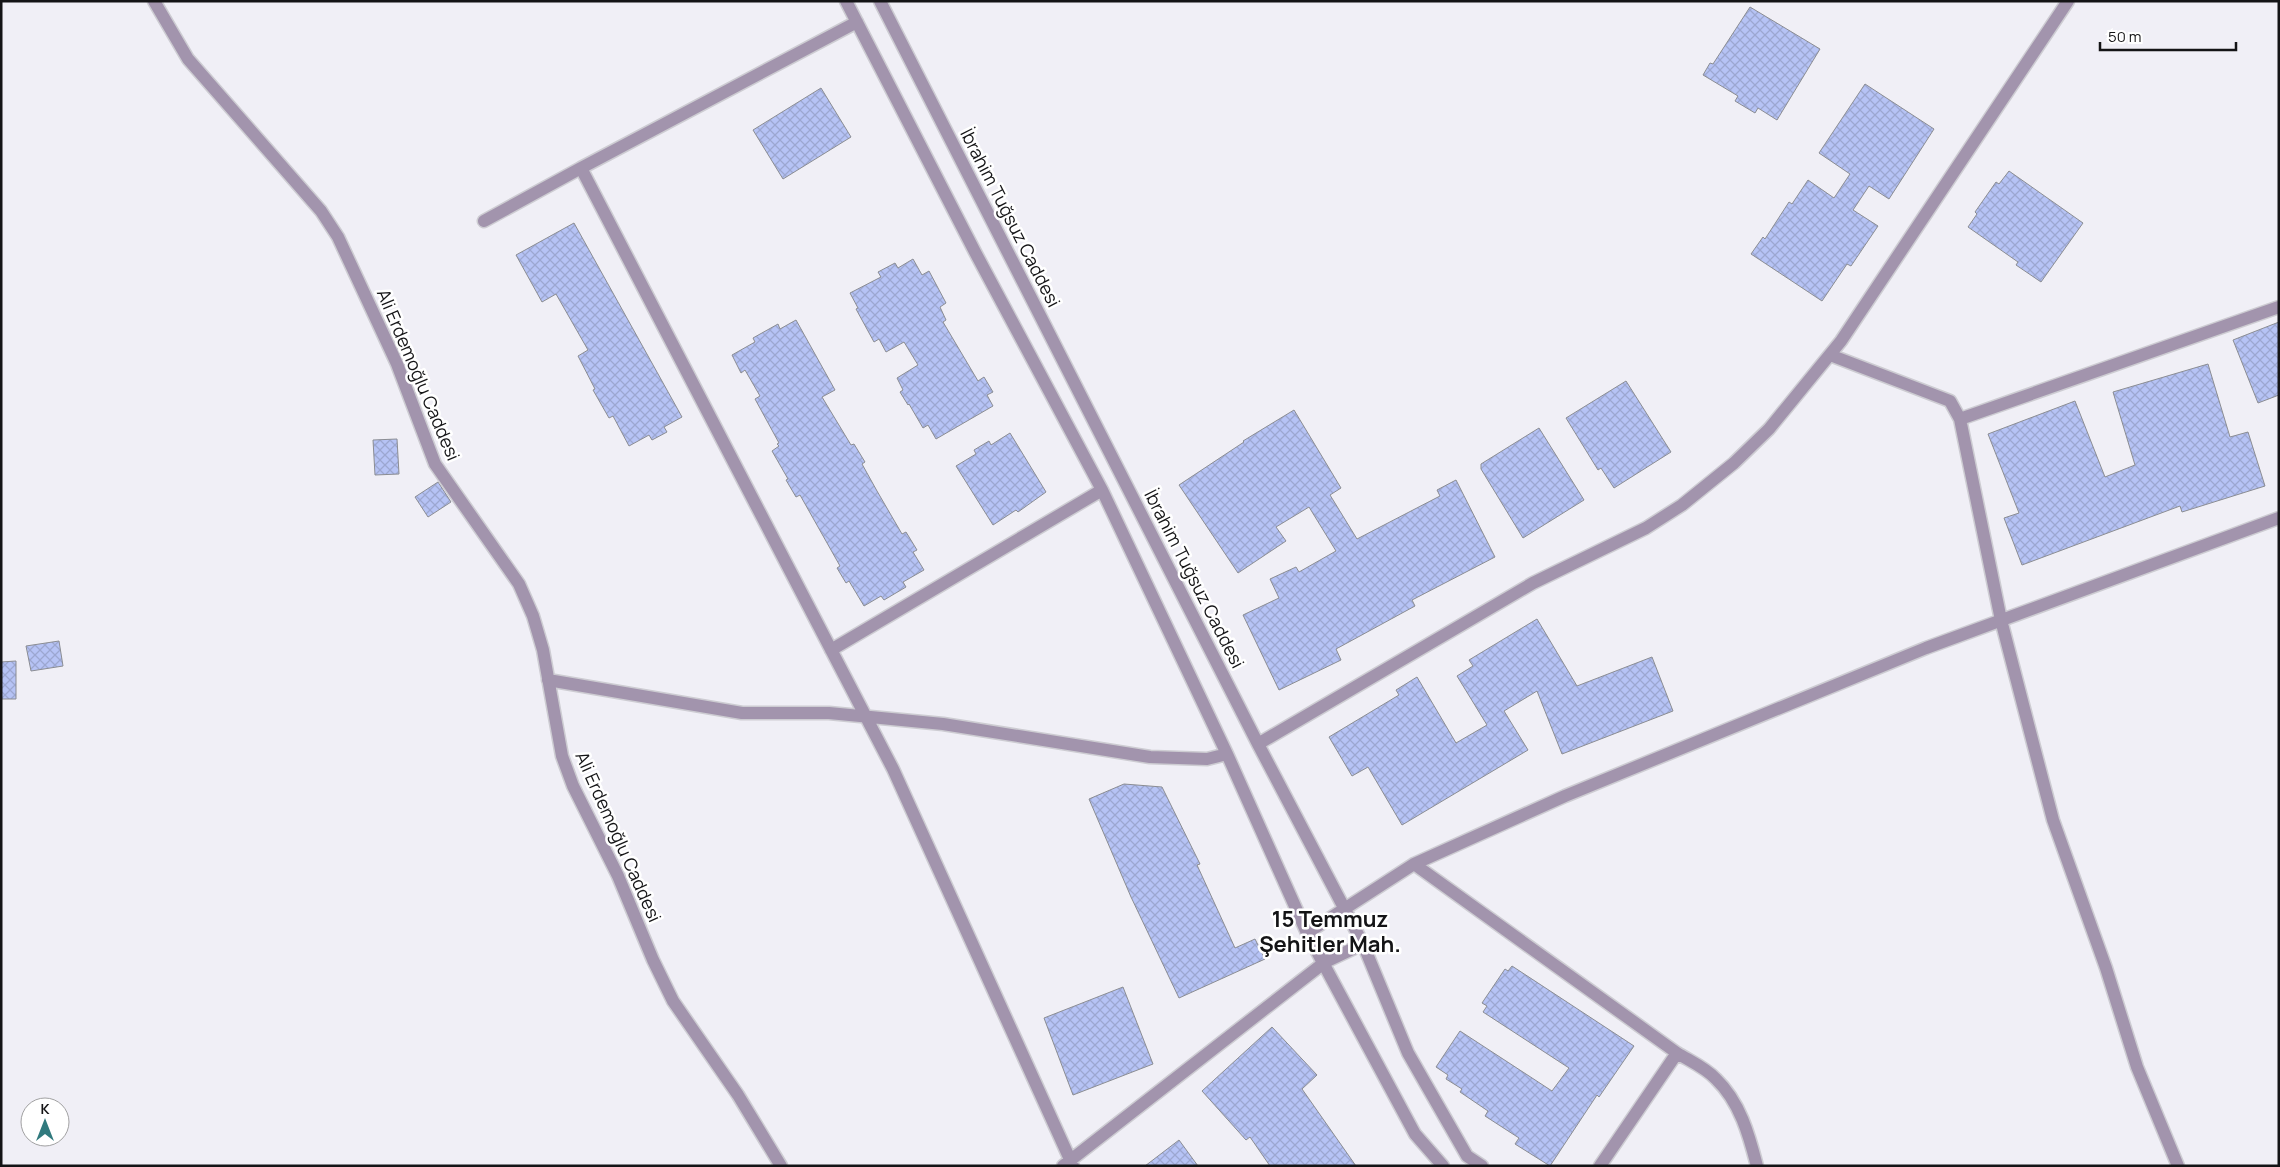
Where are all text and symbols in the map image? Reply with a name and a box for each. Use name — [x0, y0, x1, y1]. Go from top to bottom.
scale bar — [2100, 20, 2236, 52]
text: 50 m — [2108, 26, 2142, 47]
street label: İbrahim Tuğsuz Caddesi — [955, 124, 1066, 311]
street label: Ali Erdemoğlu Caddesi — [372, 285, 466, 464]
street label: İbrahim Tuğsuz Caddesi — [1139, 485, 1250, 672]
street label: Ali Erdemoğlu Caddesi — [570, 748, 667, 926]
district label: 15 Temmuz Şehitler Mah. — [1259, 904, 1401, 959]
north arrow — [20, 1097, 70, 1147]
text: K — [40, 1099, 50, 1118]

